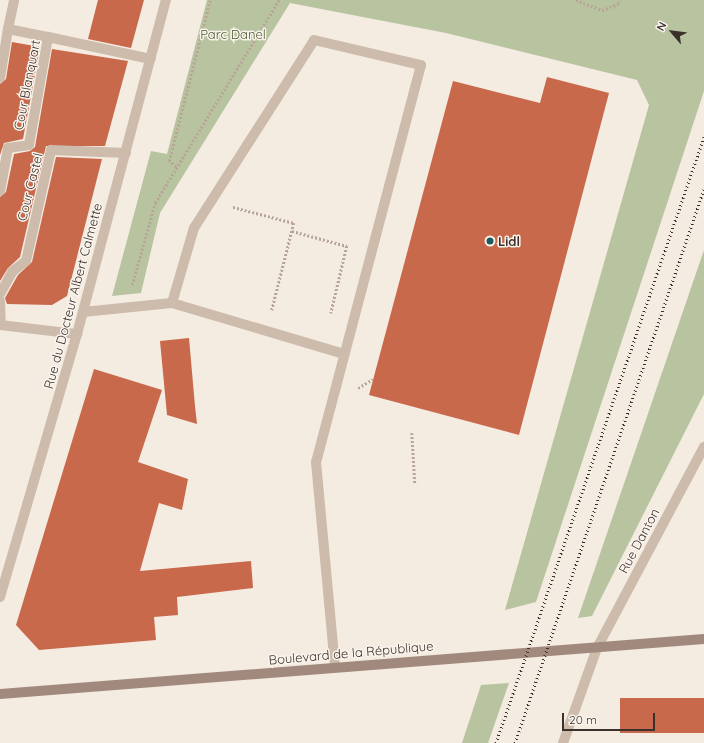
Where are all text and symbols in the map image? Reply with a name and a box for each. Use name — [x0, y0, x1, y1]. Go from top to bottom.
north arrow — [652, 12, 692, 52]
text: N — [653, 20, 669, 33]
park label: Parc Danel — [200, 26, 266, 42]
street label: Cour Blanquart — [11, 39, 43, 131]
street label: Cour Castel — [14, 151, 46, 223]
street label: Rue du Docteur Albert Calmette — [41, 201, 105, 391]
place label: Lidl — [498, 233, 520, 249]
marker: Lidl — [485, 236, 495, 246]
street label: Rue Danton — [615, 506, 663, 576]
street label: Boulevard de la République — [268, 638, 434, 668]
scale bar — [564, 705, 657, 731]
text: 20 m — [569, 712, 597, 727]

